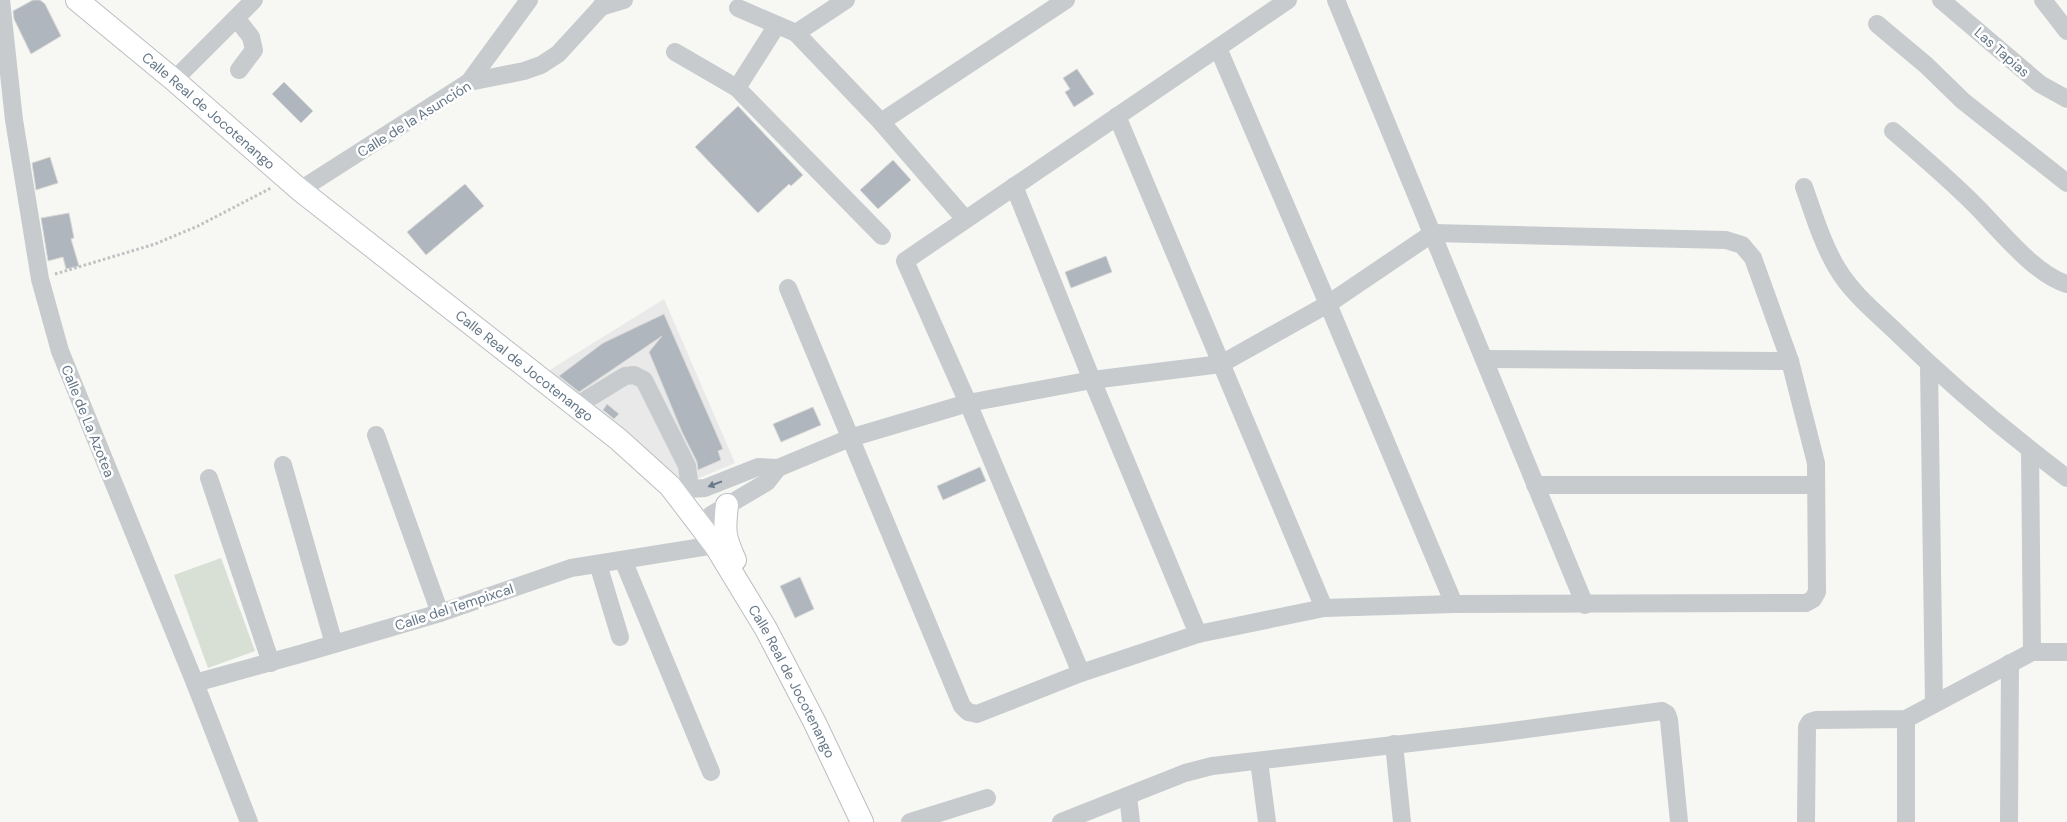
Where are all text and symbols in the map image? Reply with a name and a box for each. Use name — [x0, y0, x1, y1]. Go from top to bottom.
street label: Las Tapias — [1971, 23, 2033, 81]
street label: Calle Real de Jocotenango — [138, 48, 279, 173]
street label: Calle de la Asunción — [354, 77, 474, 161]
street label: Calle Real de Jocotenango — [452, 306, 597, 425]
street label: Calle de La Azotea — [57, 362, 119, 480]
one-way arrow — [707, 480, 722, 488]
street label: Calle del Tempixcal — [392, 579, 516, 635]
street label: Calle Real de Jocotenango — [744, 601, 839, 761]

